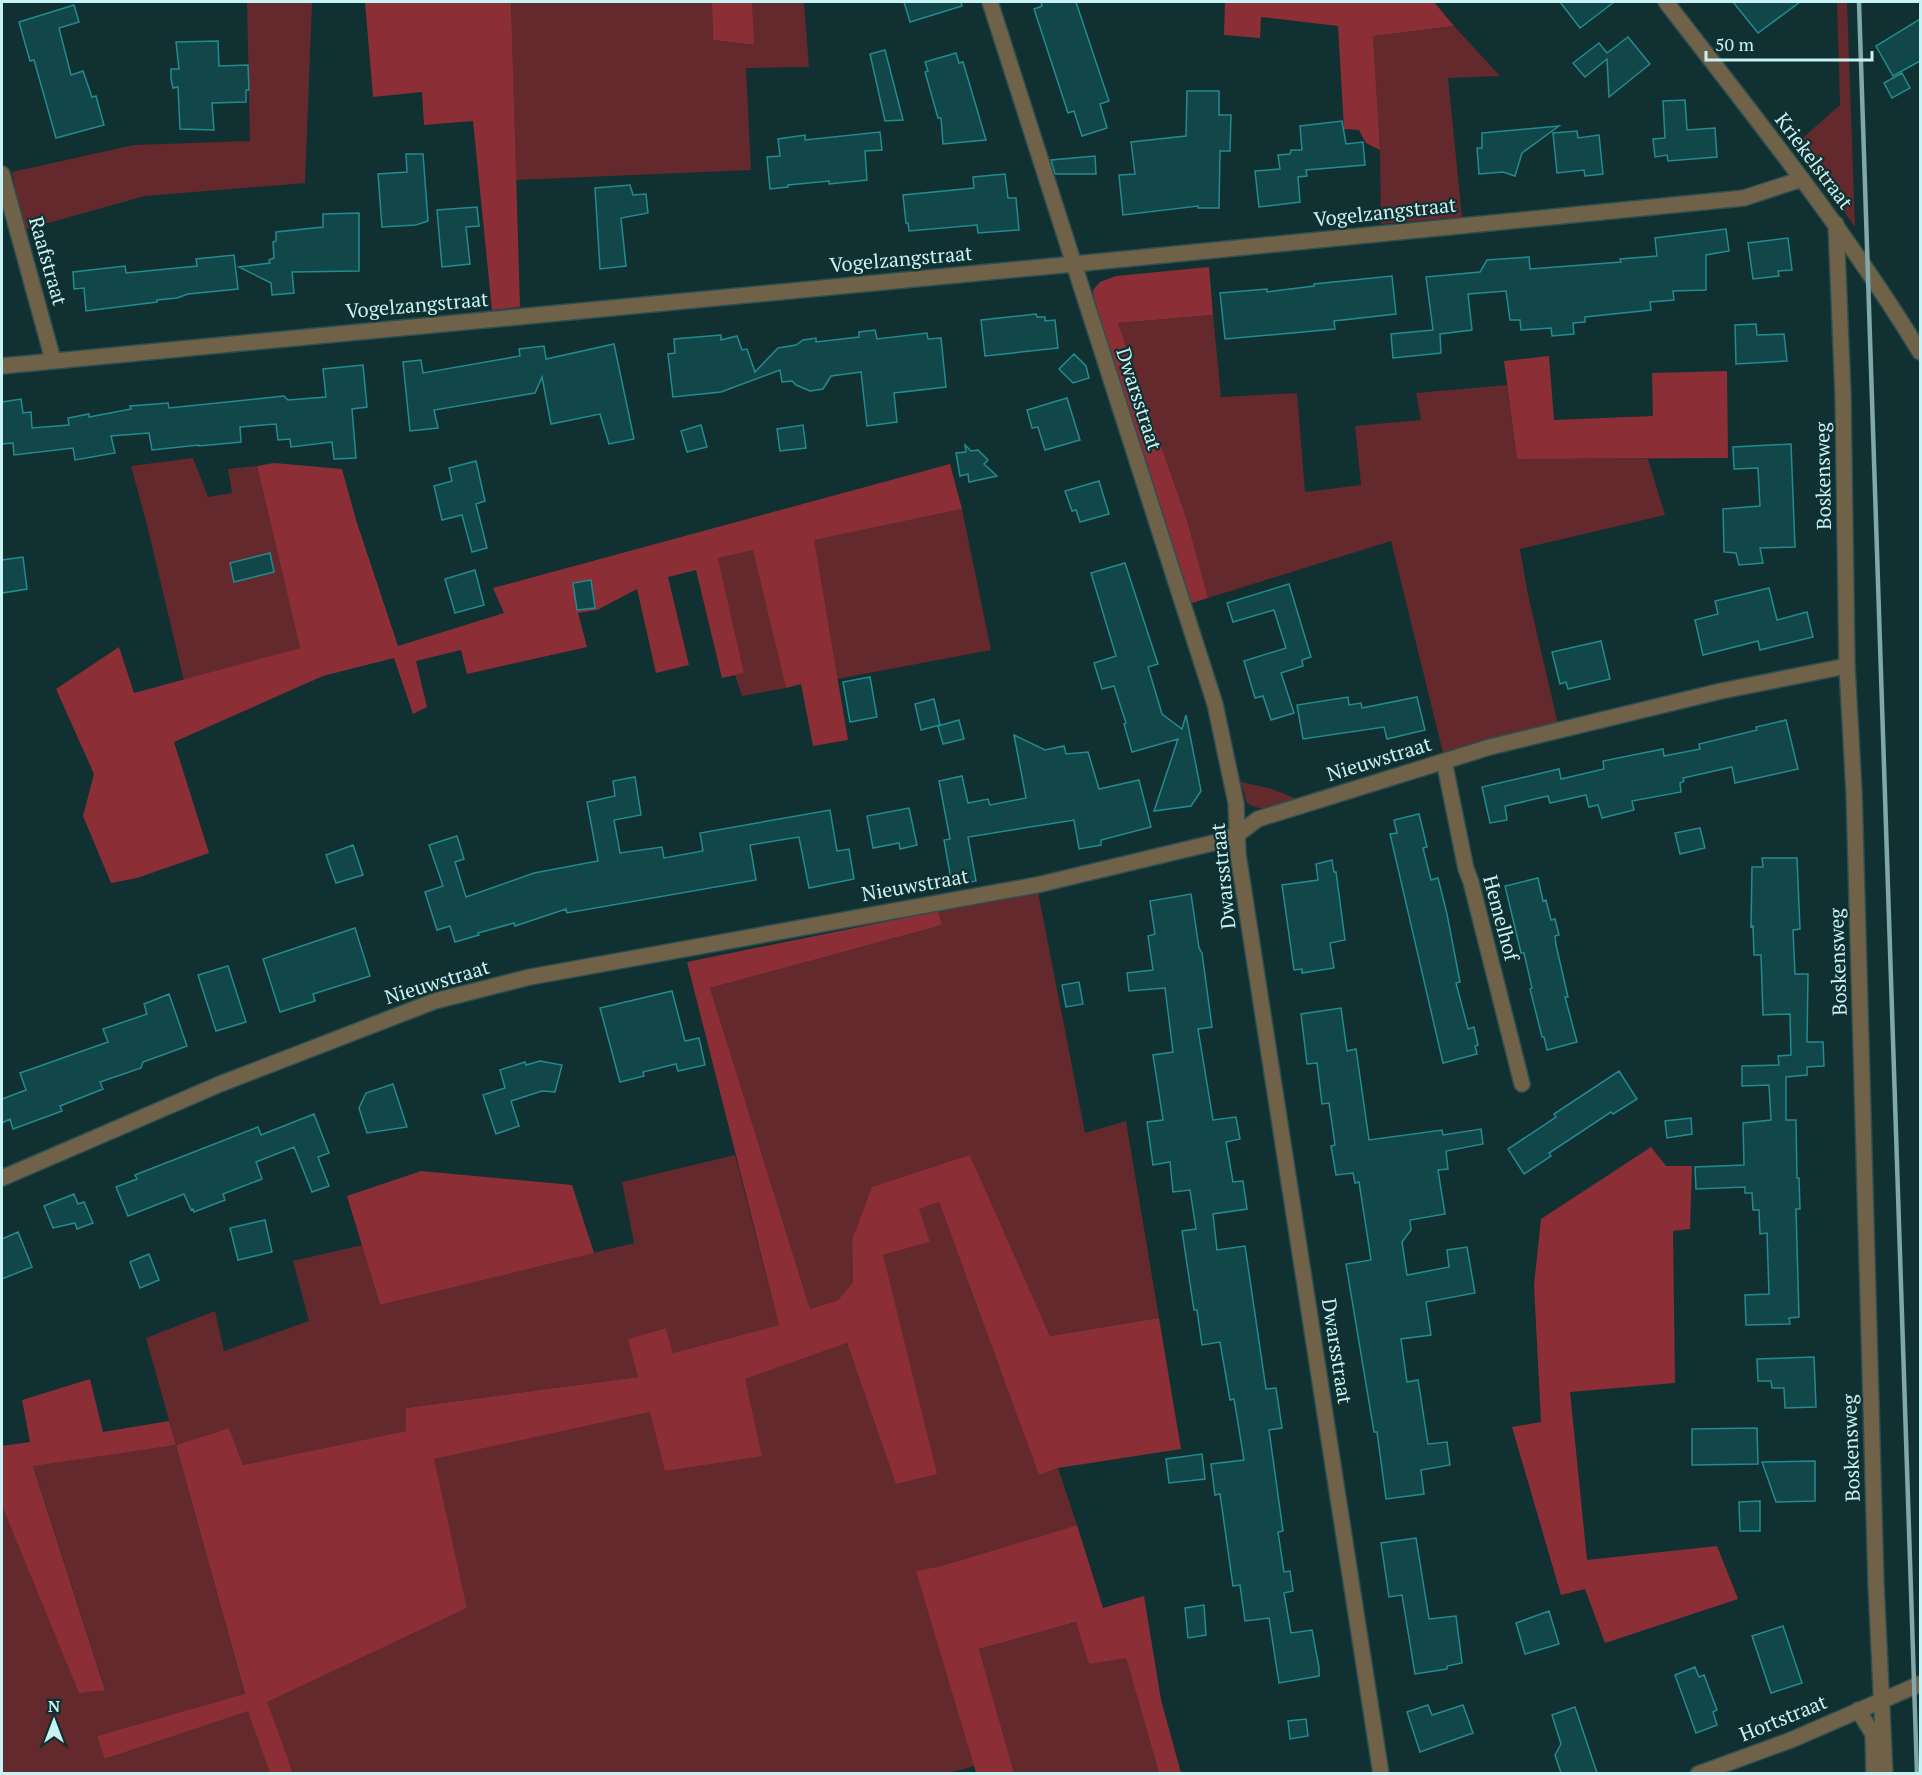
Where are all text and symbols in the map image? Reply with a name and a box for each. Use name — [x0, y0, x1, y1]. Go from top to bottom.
scale bar — [1706, 24, 1872, 62]
text: 50 m — [1715, 32, 1755, 56]
street label: Kriekelstraat — [1769, 107, 1860, 215]
street label: Vogelzangstraat — [1312, 191, 1458, 232]
street label: Raafstraat — [23, 213, 74, 309]
street label: Vogelzangstraat — [828, 239, 974, 278]
street label: Vogelzangstraat — [344, 285, 490, 324]
street label: Dwarsstraat — [1110, 344, 1169, 454]
street label: Boskensweg — [1808, 422, 1837, 530]
street label: Nieuwstraat — [1323, 730, 1435, 787]
street label: Dwarsstraat — [1203, 821, 1241, 930]
street label: Nieuwstraat — [859, 862, 971, 907]
street label: Hemelhof — [1477, 872, 1526, 965]
street label: Boskensweg — [1822, 907, 1853, 1016]
street label: Nieuwstraat — [381, 953, 493, 1010]
street label: Dwarsstraat — [1316, 1296, 1359, 1406]
street label: Boskensweg — [1835, 1393, 1866, 1502]
street label: Hortstraat — [1735, 1688, 1831, 1747]
north arrow — [24, 1691, 84, 1751]
text: N — [48, 1695, 60, 1717]

